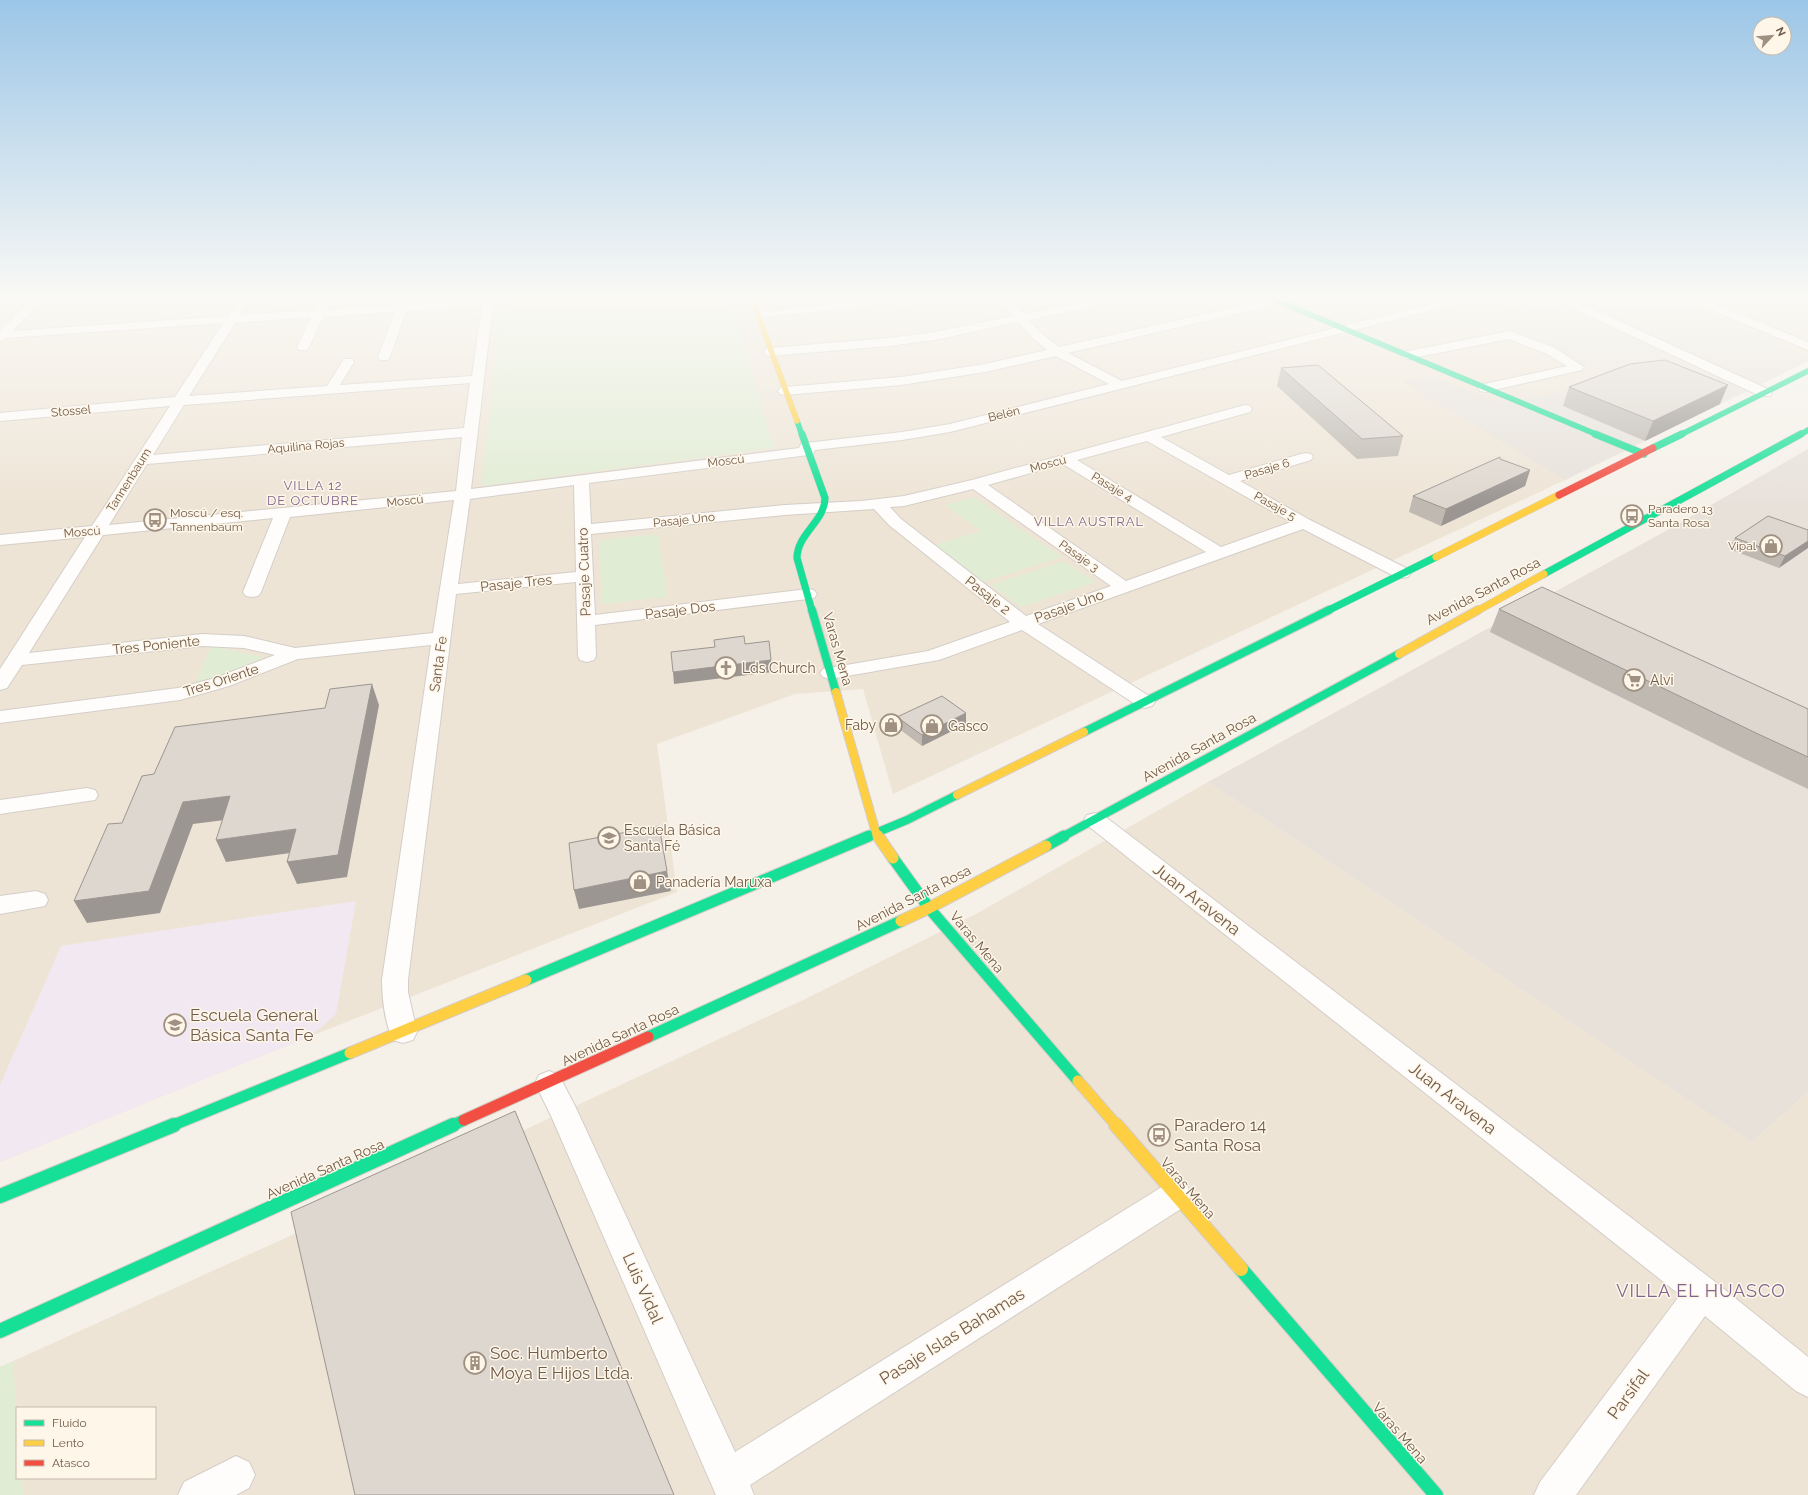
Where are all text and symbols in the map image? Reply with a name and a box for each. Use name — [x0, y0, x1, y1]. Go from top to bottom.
north arrow — [1752, 16, 1792, 56]
text: N — [1773, 25, 1788, 38]
street label: Stossel — [50, 402, 92, 420]
street label: Belén — [987, 403, 1021, 425]
street label: Aquilina Rojas — [267, 436, 345, 456]
street label: Tannenbaum — [104, 445, 154, 515]
street label: Moscú — [707, 452, 745, 470]
street label: Moscú — [1028, 452, 1068, 476]
street label: Pasaje 6 — [1243, 456, 1291, 482]
street label: Pasaje 4 — [1089, 469, 1136, 505]
district label: VILLA 12 DE OCTUBRE — [267, 478, 359, 508]
street label: Pasaje 5 — [1252, 489, 1299, 523]
street label: Moscú — [386, 492, 424, 510]
place label: Paradero 13 Santa Rosa — [1648, 502, 1713, 530]
bus stop icon: Paradero 13 Santa Rosa — [1619, 503, 1645, 529]
place label: Moscú / esq. Tannenbaum — [170, 506, 243, 534]
bus stop icon: Moscú / esq. Tannenbaum — [142, 507, 168, 533]
street label: Pasaje Uno — [652, 510, 716, 530]
district label: VILLA AUSTRAL — [1034, 514, 1144, 529]
street label: Moscú — [63, 523, 101, 541]
street label: Pasaje Cuatro — [574, 527, 594, 617]
shop icon: Vipal — [1758, 533, 1784, 559]
street label: Pasaje 3 — [1056, 537, 1102, 575]
place label: Vipal — [1728, 539, 1757, 553]
street label: Avenida Santa Rosa — [1423, 554, 1543, 628]
street label: Pasaje Tres — [479, 571, 553, 595]
street label: Pasaje 2 — [962, 572, 1014, 618]
street label: Pasaje Uno — [1032, 586, 1106, 626]
street label: Pasaje Dos — [644, 598, 716, 622]
street label: Varas Mena — [820, 611, 856, 687]
street label: Tres Poniente — [112, 632, 200, 658]
street label: Santa Fe — [426, 635, 450, 693]
church icon: Lds Church — [713, 655, 739, 681]
street label: Tres Oriente — [181, 660, 261, 700]
place label: Lds Church — [742, 660, 816, 676]
supermarket icon: Alvi — [1621, 667, 1647, 693]
place label: Alvi — [1650, 672, 1674, 688]
street label: Avenida Santa Rosa — [1139, 709, 1259, 785]
shop icon: Faby — [878, 712, 904, 738]
shop icon: Gasco — [919, 713, 945, 739]
place label: Faby — [845, 717, 876, 733]
place label: Gasco — [948, 718, 988, 734]
place label: Escuela Básica Santa Fé — [624, 822, 721, 854]
school or university icon: Escuela Básica Santa Fé — [596, 825, 622, 851]
street label: Juan Aravena — [1149, 859, 1245, 939]
street label: Avenida Santa Rosa — [853, 862, 973, 934]
shop icon: Panadería Maruxa — [627, 869, 653, 895]
place label: Panadería Maruxa — [656, 874, 772, 890]
street label: Varas Mena — [947, 908, 1007, 976]
street label: Avenida Santa Rosa — [559, 1001, 681, 1069]
place label: Escuela General Básica Santa Fe — [190, 1005, 318, 1045]
school or university icon: Escuela General Básica Santa Fe — [162, 1012, 188, 1038]
street label: Juan Aravena — [1405, 1058, 1501, 1138]
place label: Paradero 14 Santa Rosa — [1174, 1115, 1266, 1155]
bus stop icon: Paradero 14 Santa Rosa — [1146, 1122, 1172, 1148]
street label: Avenida Santa Rosa — [264, 1136, 386, 1202]
street label: Varas Mena — [1157, 1154, 1219, 1222]
street label: Luis Vidal — [619, 1250, 668, 1327]
district label: VILLA EL HUASCO — [1616, 1280, 1786, 1301]
street label: Pasaje Islas Bahamas — [876, 1283, 1028, 1389]
place label: Soc. Humberto Moya E Hijos Ltda. — [490, 1343, 633, 1383]
building icon: Soc. Humberto Moya E Hijos Ltda. — [462, 1350, 488, 1376]
street label: Parsifal — [1603, 1365, 1653, 1423]
street label: Varas Mena — [1369, 1399, 1431, 1467]
legend — [16, 1407, 156, 1479]
text: Fluido — [52, 1416, 87, 1430]
text: Lento — [52, 1436, 84, 1450]
text: Atasco — [52, 1456, 90, 1470]

